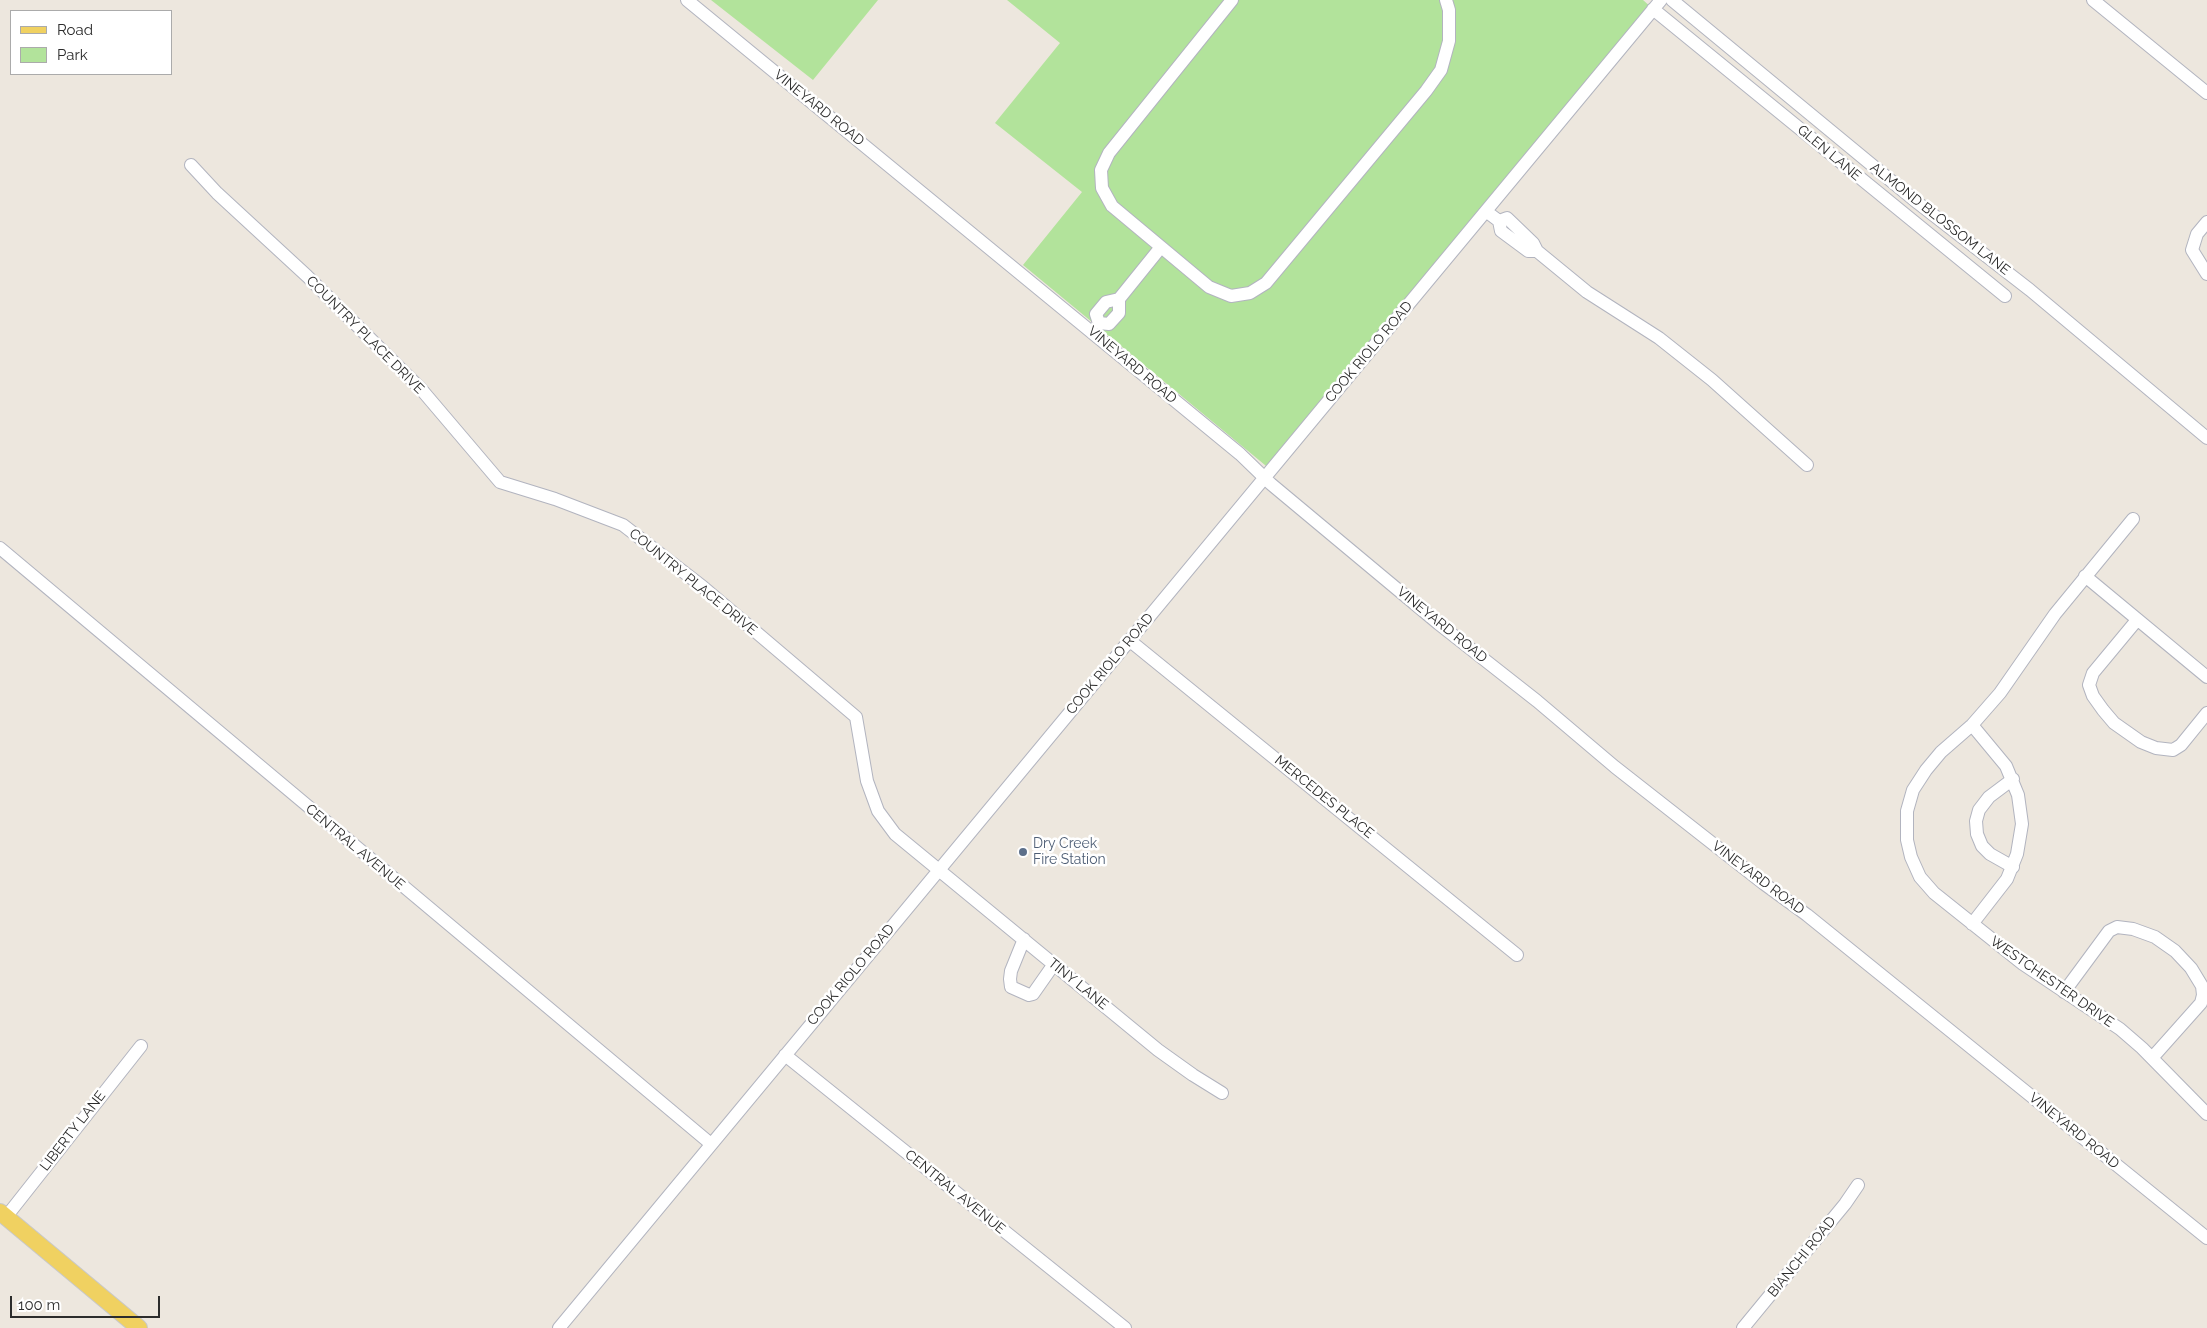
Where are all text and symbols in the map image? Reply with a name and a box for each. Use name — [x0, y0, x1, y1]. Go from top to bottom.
legend — [10, 10, 172, 75]
text: Road — [57, 21, 93, 39]
text: Park — [57, 46, 88, 64]
street label: VINEYARD ROAD — [770, 66, 868, 150]
street label: GLEN LANE — [1794, 121, 1864, 185]
street label: ALMOND BLOSSOM LANE — [1867, 159, 2013, 279]
street label: COUNTRY PLACE DRIVE — [303, 273, 427, 397]
street label: COOK RIOLO ROAD — [1322, 298, 1416, 406]
street label: VINEYARD ROAD — [1084, 323, 1180, 407]
street label: COUNTRY PLACE DRIVE — [626, 525, 760, 639]
street label: VINEYARD ROAD — [1393, 583, 1491, 667]
street label: COOK RIOLO ROAD — [1063, 610, 1157, 718]
street label: MERCEDES PLACE — [1271, 752, 1377, 842]
street label: CENTRAL AVENUE — [302, 801, 408, 893]
place label: Dry Creek Fire Station — [1033, 836, 1106, 869]
street label: VINEYARD ROAD — [1709, 838, 1807, 918]
marker: Dry Creek Fire Station — [1017, 846, 1029, 858]
street label: COOK RIOLO ROAD — [804, 921, 898, 1029]
street label: WESTCHESTER DRIVE — [1987, 933, 2117, 1031]
street label: TINY LANE — [1045, 955, 1111, 1013]
street label: LIBERTY LANE — [37, 1088, 109, 1174]
street label: VINEYARD ROAD — [2025, 1089, 2123, 1173]
street label: CENTRAL AVENUE — [901, 1146, 1009, 1238]
street label: BIANCHI ROAD — [1764, 1213, 1840, 1301]
scale bar — [12, 1286, 162, 1318]
text: 100 m — [18, 1296, 60, 1314]

